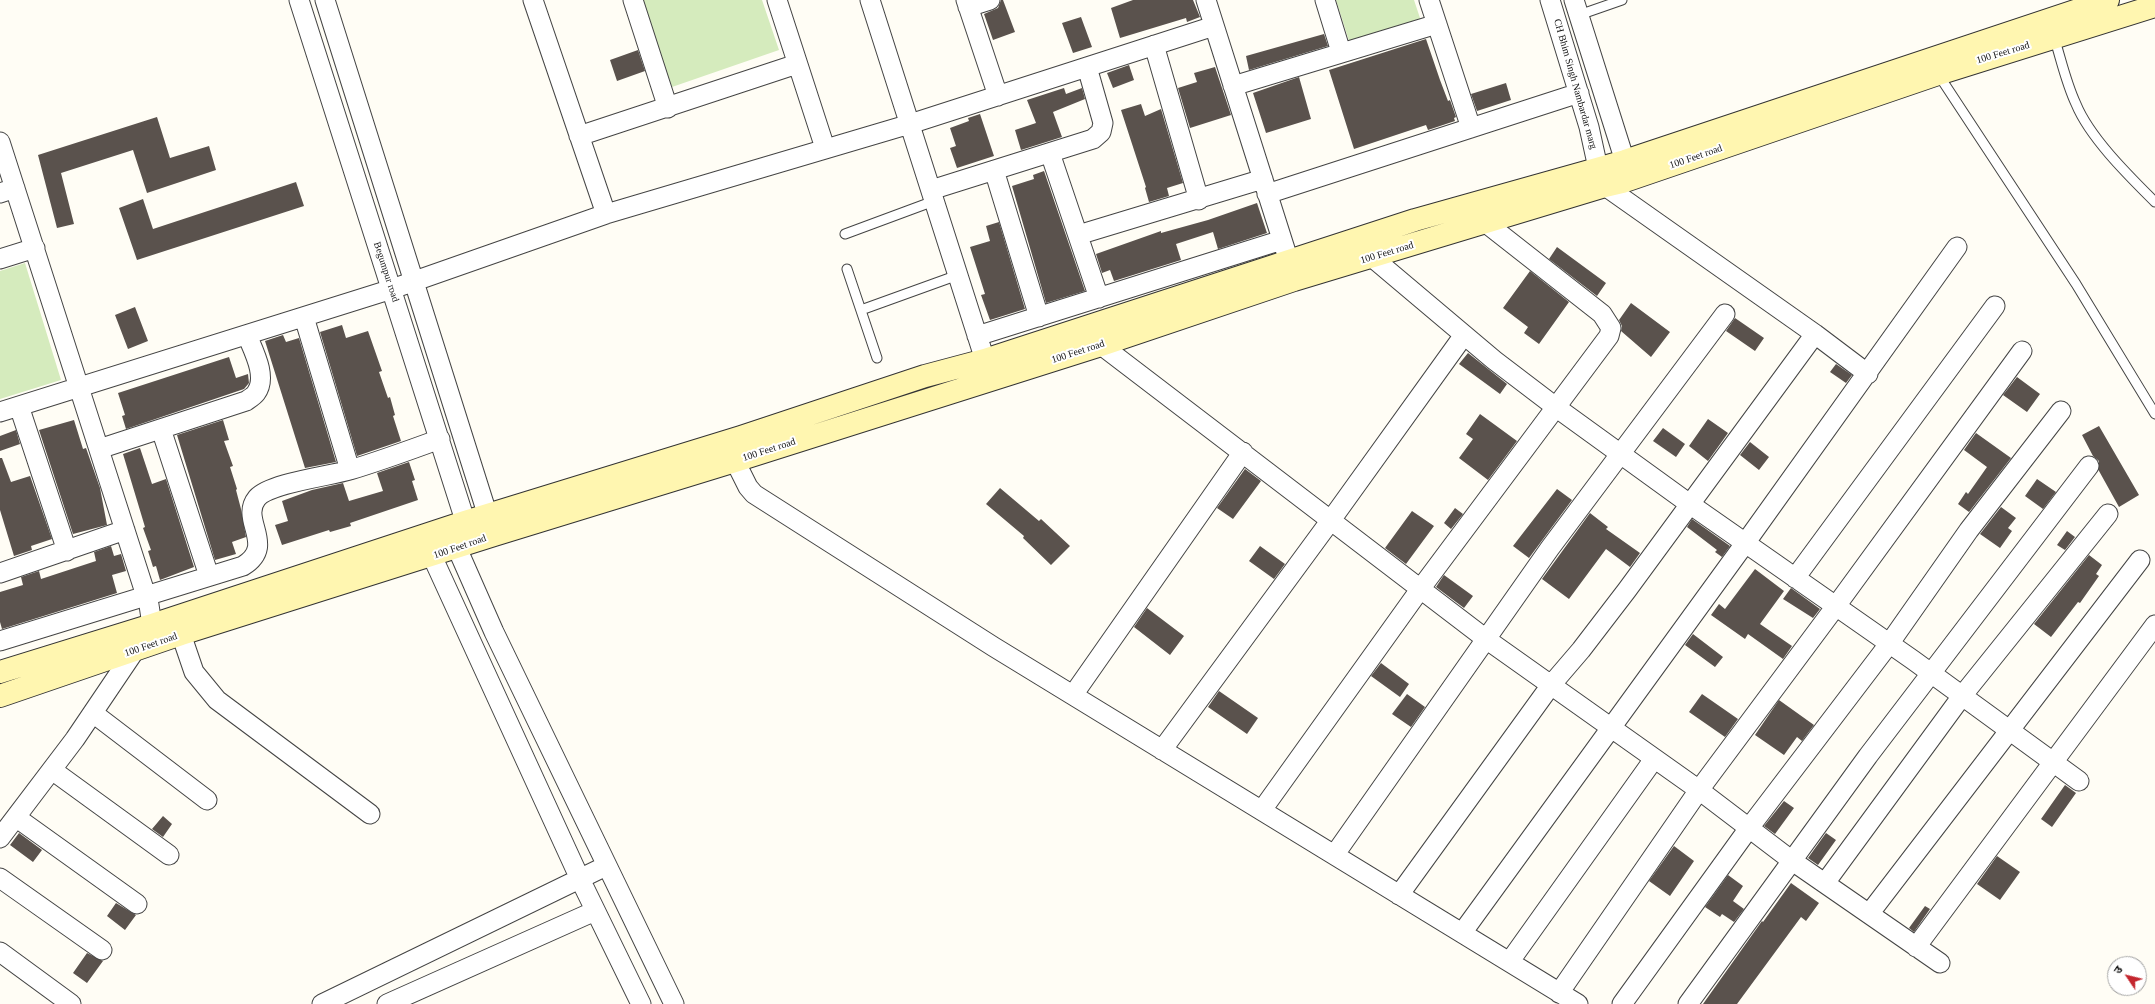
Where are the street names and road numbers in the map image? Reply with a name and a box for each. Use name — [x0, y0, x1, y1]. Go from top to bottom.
street label: CH Bhim Singh Nambardar marg — [1551, 18, 1599, 150]
street label: 100 Feet road — [1975, 39, 2031, 67]
street label: 100 Feet road — [1668, 142, 1724, 172]
street label: 100 Feet road — [1359, 239, 1415, 267]
street label: Begumpur road — [371, 240, 401, 304]
street label: 100 Feet road — [1050, 338, 1106, 366]
street label: 100 Feet road — [741, 436, 797, 464]
street label: 100 Feet road — [432, 532, 488, 562]
street label: 100 Feet road — [123, 630, 179, 660]

